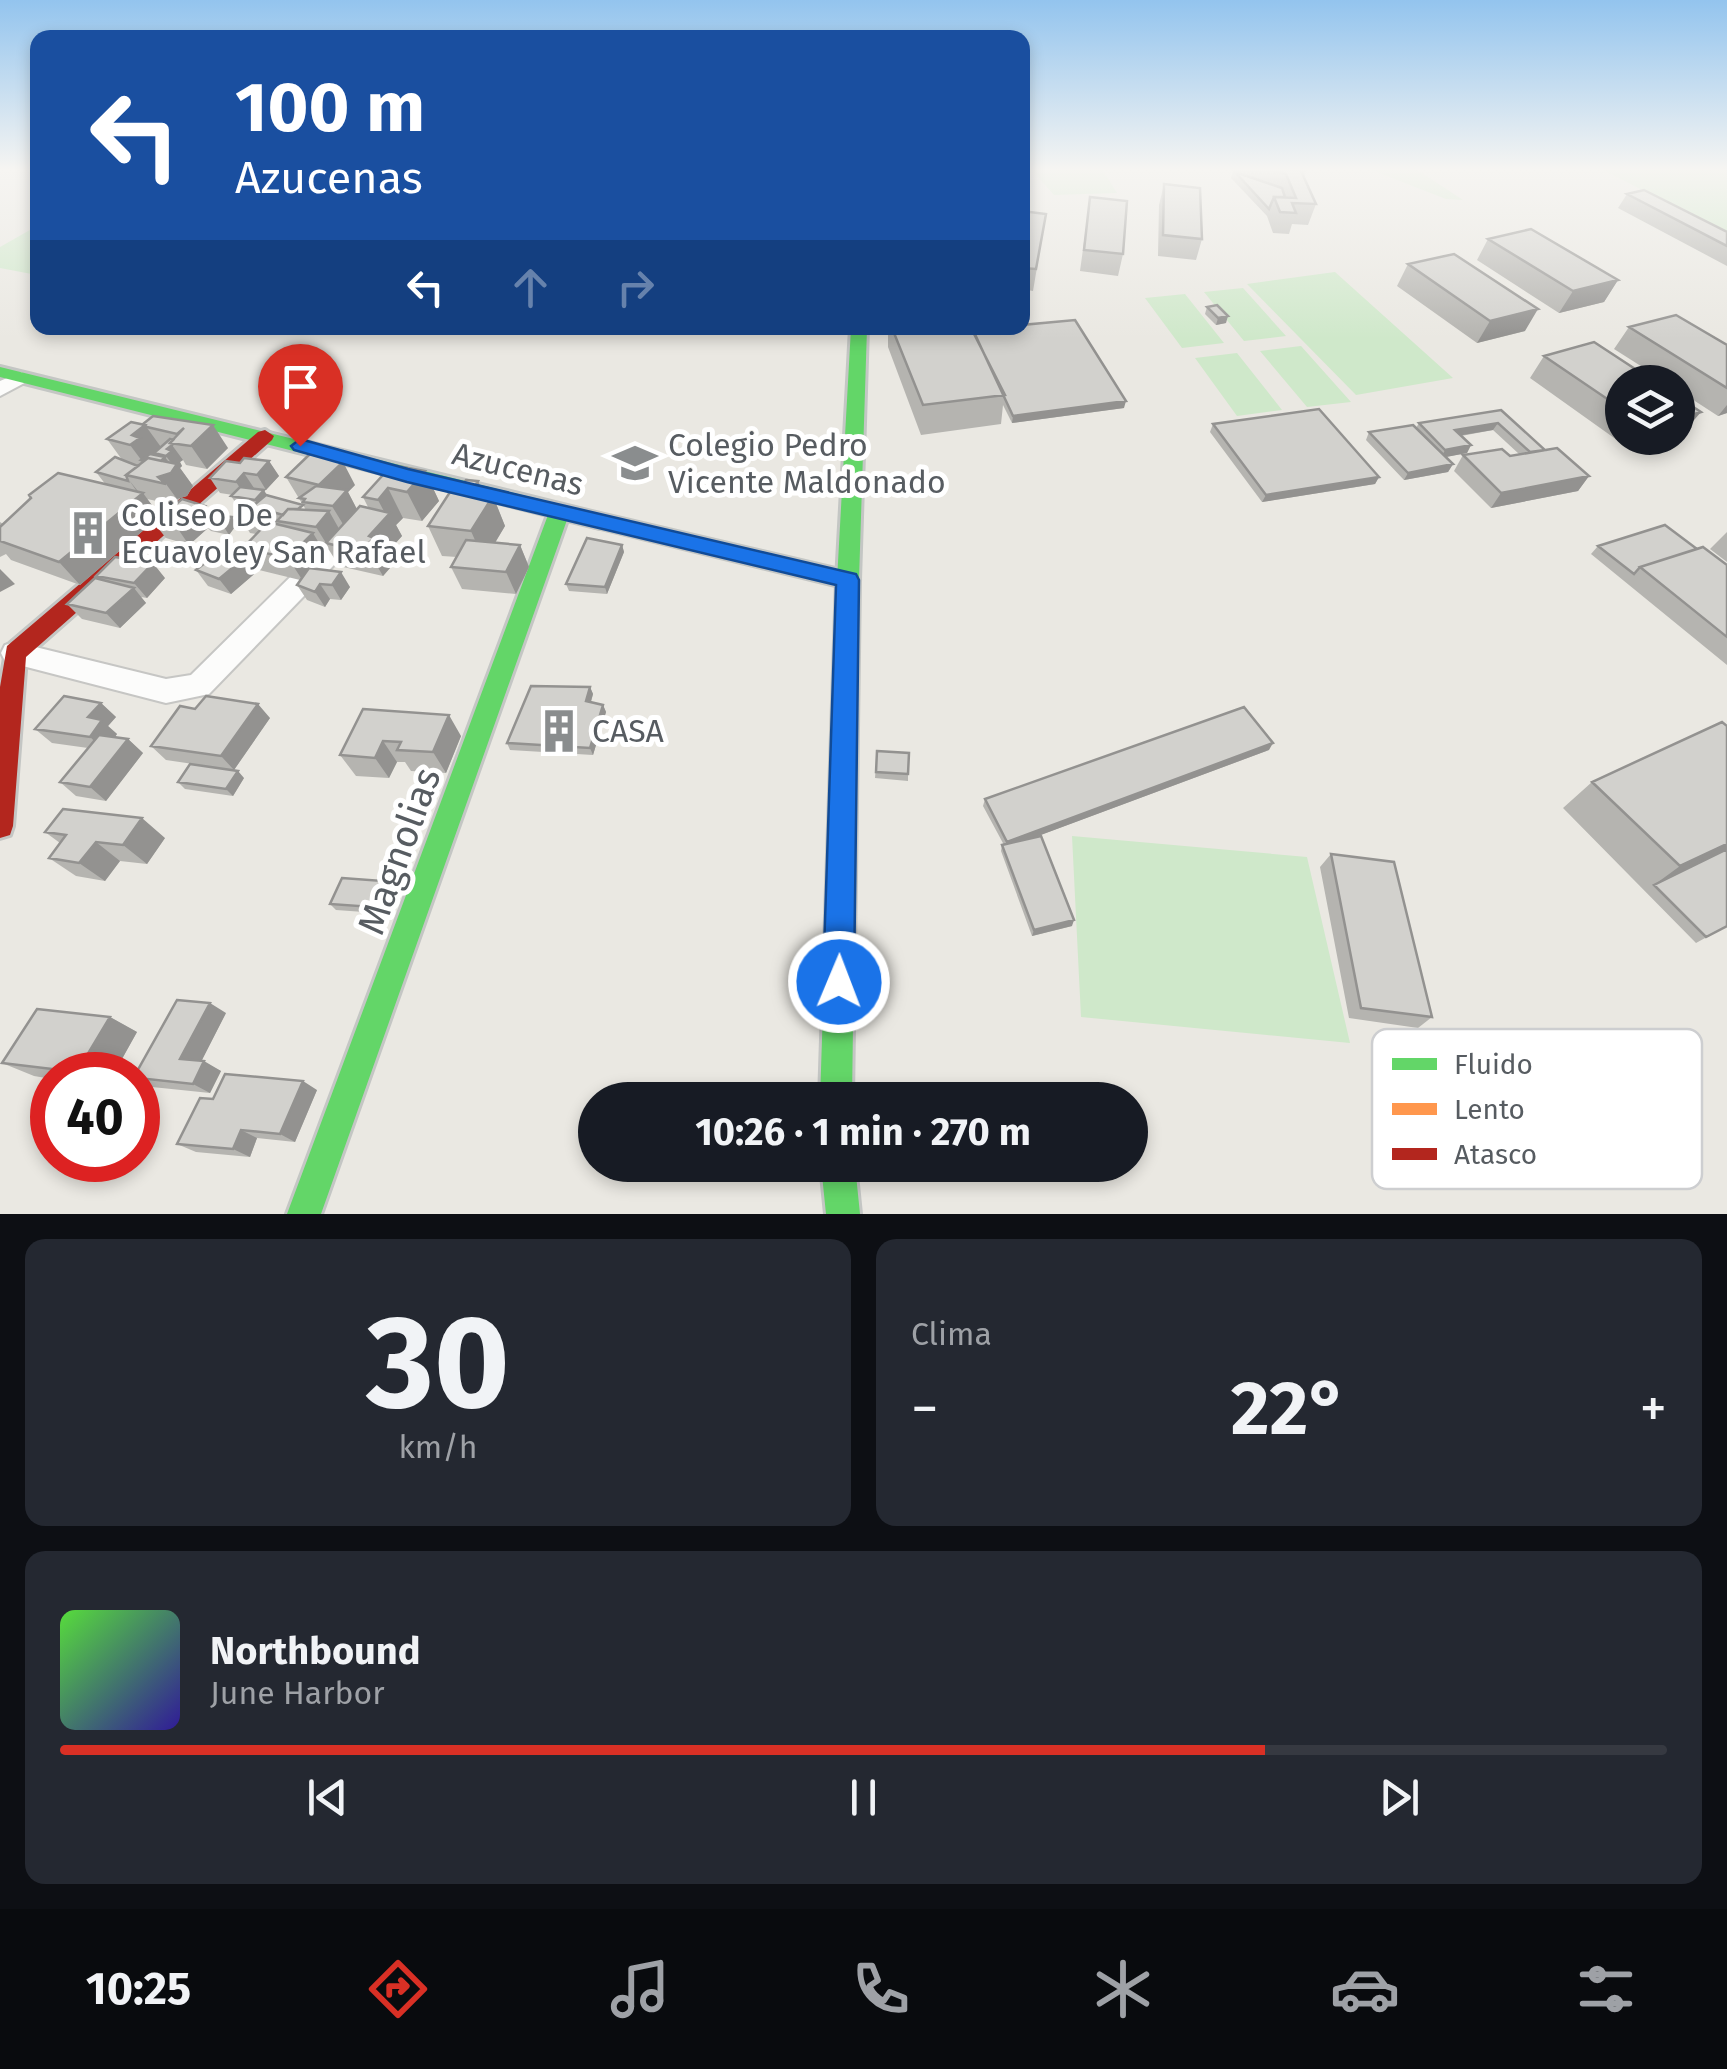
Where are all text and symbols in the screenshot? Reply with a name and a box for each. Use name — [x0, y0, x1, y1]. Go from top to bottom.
text: 100 m — [235, 66, 425, 150]
icon: left — [70, 70, 200, 200]
text: Azucenas — [235, 151, 423, 205]
icon: left — [398, 260, 453, 315]
icon: ahead — [503, 260, 558, 315]
icon: right — [608, 260, 663, 315]
pin — [258, 344, 343, 447]
icon: arrive — [273, 359, 328, 414]
map controls — [1605, 365, 1695, 455]
button: layers — [1605, 365, 1695, 455]
place label: Colegio Pedro Vicente Maldonado — [668, 426, 946, 501]
street label: Azucenas — [449, 434, 587, 504]
school or university icon: Colegio Pedro Vicente Maldonado — [611, 439, 659, 487]
place label: Coliseo De Ecuavoley San Rafael — [121, 496, 426, 571]
building icon: Coliseo De Ecuavoley San Rafael — [64, 509, 112, 557]
building icon: CASA — [535, 707, 583, 755]
place label: CASA — [592, 712, 665, 750]
street label: Magnolias — [348, 761, 450, 941]
position arrow — [787, 930, 891, 1034]
legend — [1372, 1029, 1702, 1189]
text: Fluido — [1454, 1048, 1533, 1081]
speed limit sign: 40 — [30, 1052, 160, 1182]
text: Lento — [1454, 1093, 1525, 1126]
text: 10:26 · 1 min · 270 m — [695, 1109, 1031, 1155]
text: Atasco — [1454, 1138, 1537, 1171]
text: 30 — [366, 1285, 510, 1441]
text: Clima — [911, 1315, 992, 1353]
text: 22° — [1231, 1364, 1347, 1454]
text: − — [911, 1376, 939, 1442]
text: + — [1640, 1376, 1667, 1442]
text: km/h — [398, 1428, 478, 1466]
text: Northbound — [210, 1628, 421, 1674]
text: June Harbor — [210, 1674, 385, 1712]
icon: previous — [300, 1770, 355, 1825]
icon: pause — [836, 1770, 891, 1825]
icon: next — [1372, 1770, 1427, 1825]
icon: directions — [363, 1954, 433, 2024]
icon: music — [605, 1954, 675, 2024]
icon: phone — [846, 1954, 916, 2024]
icon: climate — [1088, 1954, 1158, 2024]
icon: car — [1330, 1954, 1400, 2024]
icon: filters — [1571, 1954, 1641, 2024]
text: 10:25 — [86, 1962, 191, 2016]

